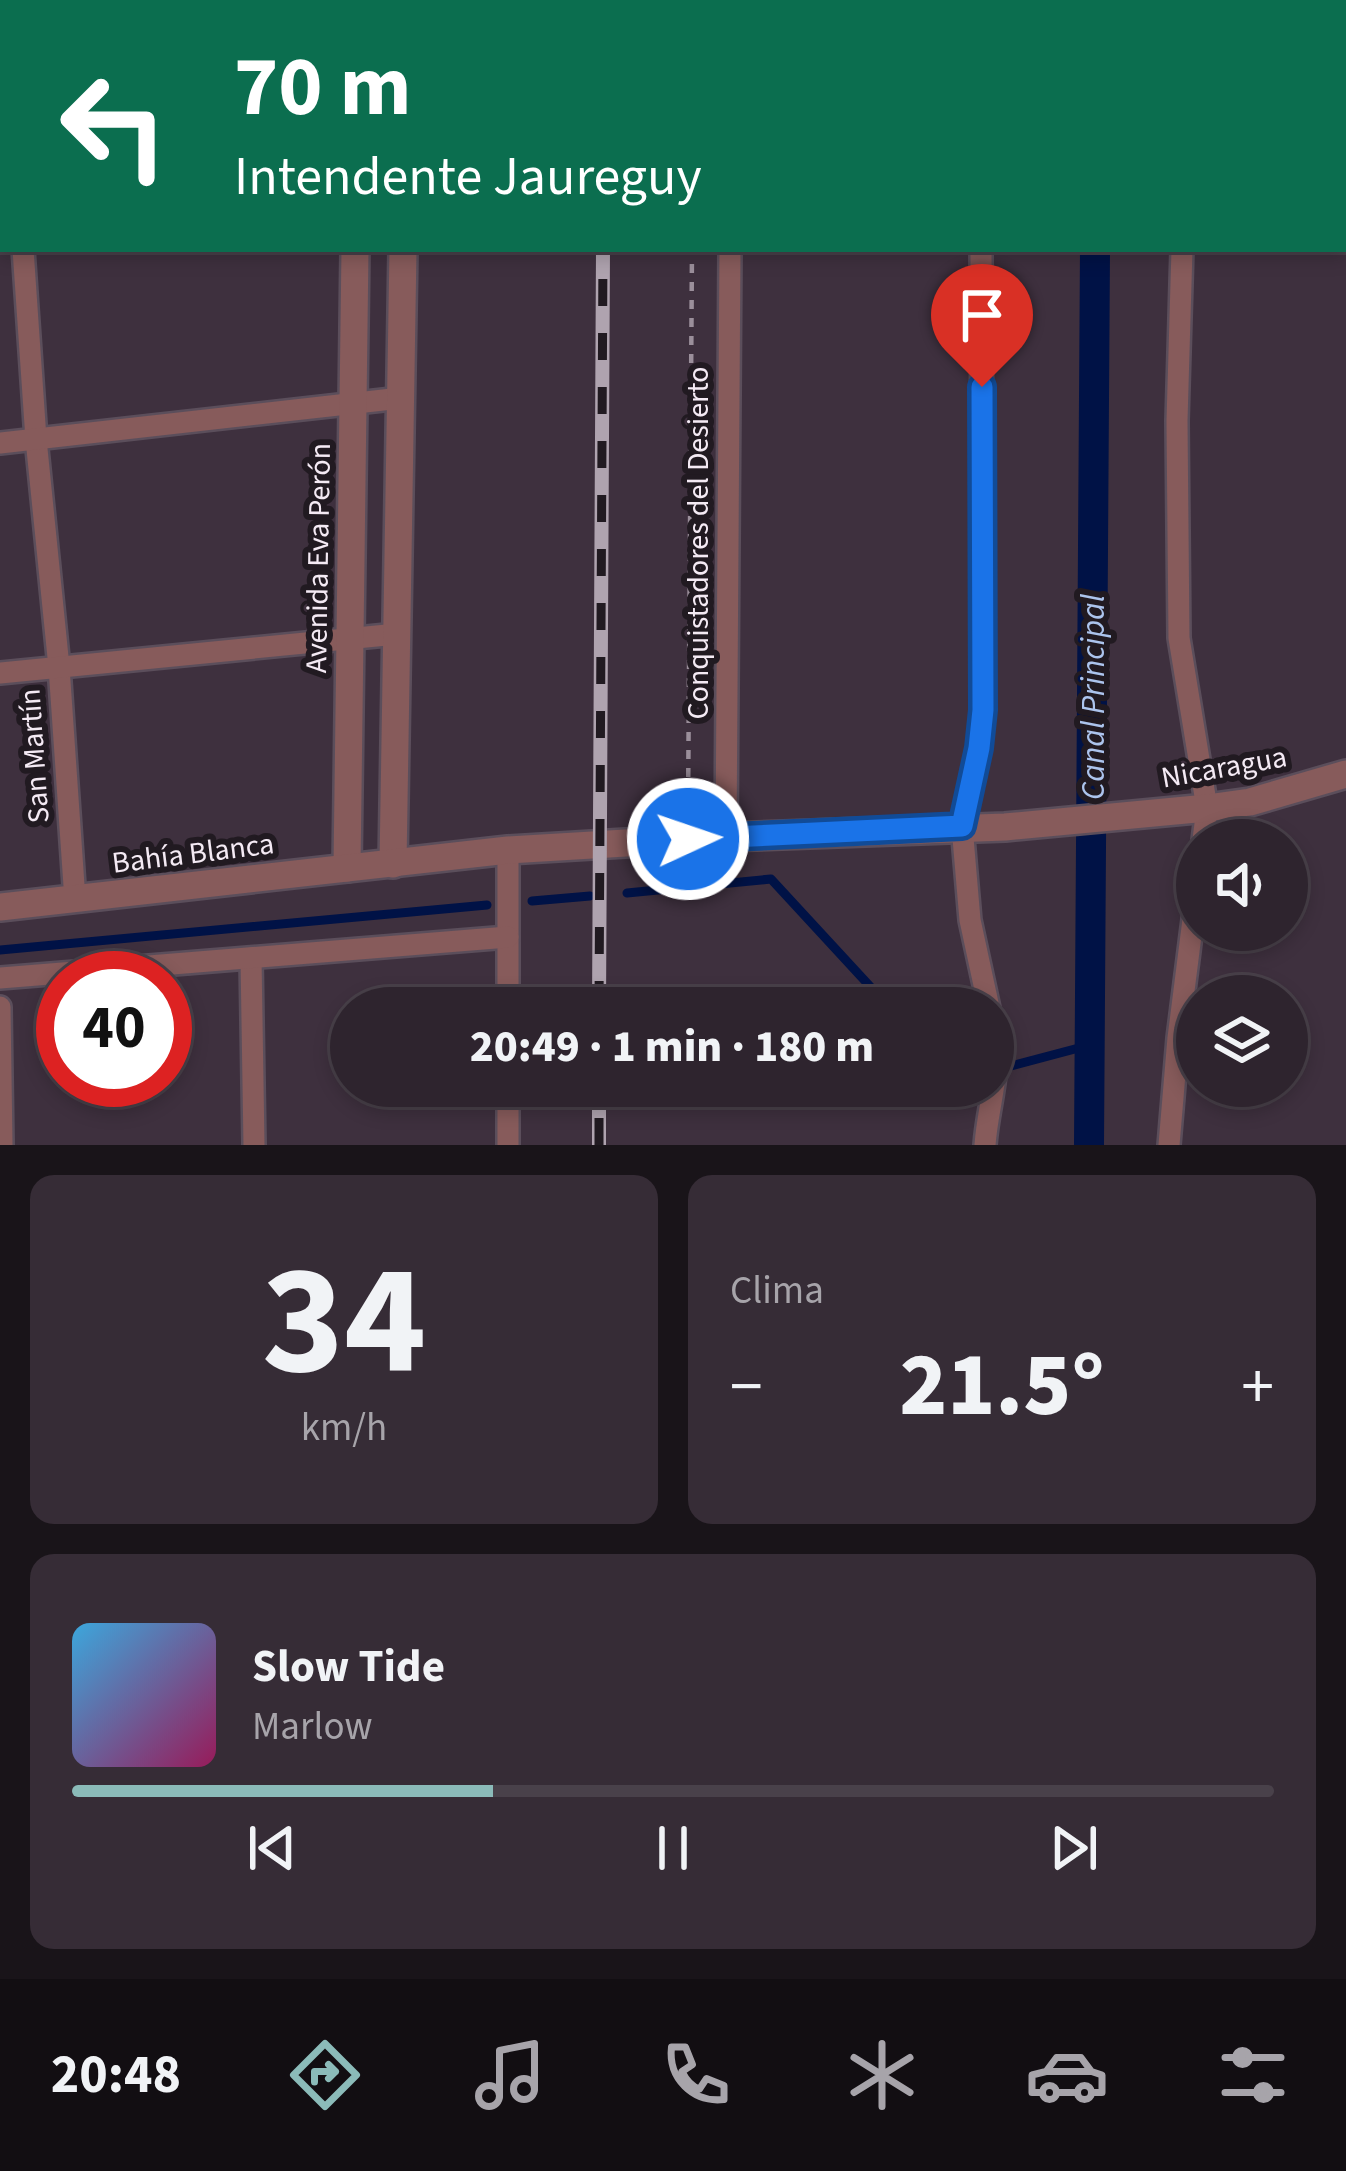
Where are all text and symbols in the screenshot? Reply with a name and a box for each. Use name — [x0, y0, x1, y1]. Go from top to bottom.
text: 70 m — [234, 28, 412, 148]
icon: left — [36, 48, 192, 204]
text: Intendente Jaureguy — [234, 139, 702, 216]
pin — [931, 264, 1033, 387]
icon: arrive — [949, 282, 1015, 348]
street label: Conquistadores del Desierto — [677, 367, 720, 719]
street label: Avenida Eva Perón — [295, 442, 342, 674]
water label: Canal Principal — [1070, 593, 1117, 800]
street label: San Martín — [8, 687, 61, 825]
street label: Nicaragua — [1158, 735, 1290, 800]
position arrow — [625, 776, 751, 902]
map controls — [1176, 819, 1308, 1107]
button: sound — [1176, 819, 1308, 951]
street label: Bahía Blanca — [110, 822, 277, 885]
speed limit sign: 40 — [36, 951, 192, 1107]
button: layers — [1176, 975, 1308, 1107]
text: 20:49 · 1 min · 180 m — [470, 1015, 874, 1079]
text: 34 — [262, 1211, 426, 1433]
text: Clima — [730, 1263, 824, 1319]
text: 21.5° — [899, 1322, 1105, 1450]
text: − — [730, 1340, 763, 1434]
text: + — [1241, 1340, 1274, 1434]
text: km/h — [301, 1400, 387, 1456]
text: Slow Tide — [252, 1635, 445, 1699]
text: Marlow — [252, 1699, 373, 1755]
icon: previous — [239, 1815, 305, 1881]
icon: pause — [640, 1815, 706, 1881]
icon: next — [1041, 1815, 1107, 1881]
icon: directions — [283, 2033, 367, 2117]
icon: music — [468, 2033, 552, 2117]
icon: phone — [654, 2033, 738, 2117]
icon: climate — [840, 2033, 924, 2117]
icon: car — [1025, 2033, 1109, 2117]
icon: filters — [1211, 2033, 1295, 2117]
text: 20:48 — [51, 2037, 181, 2114]

